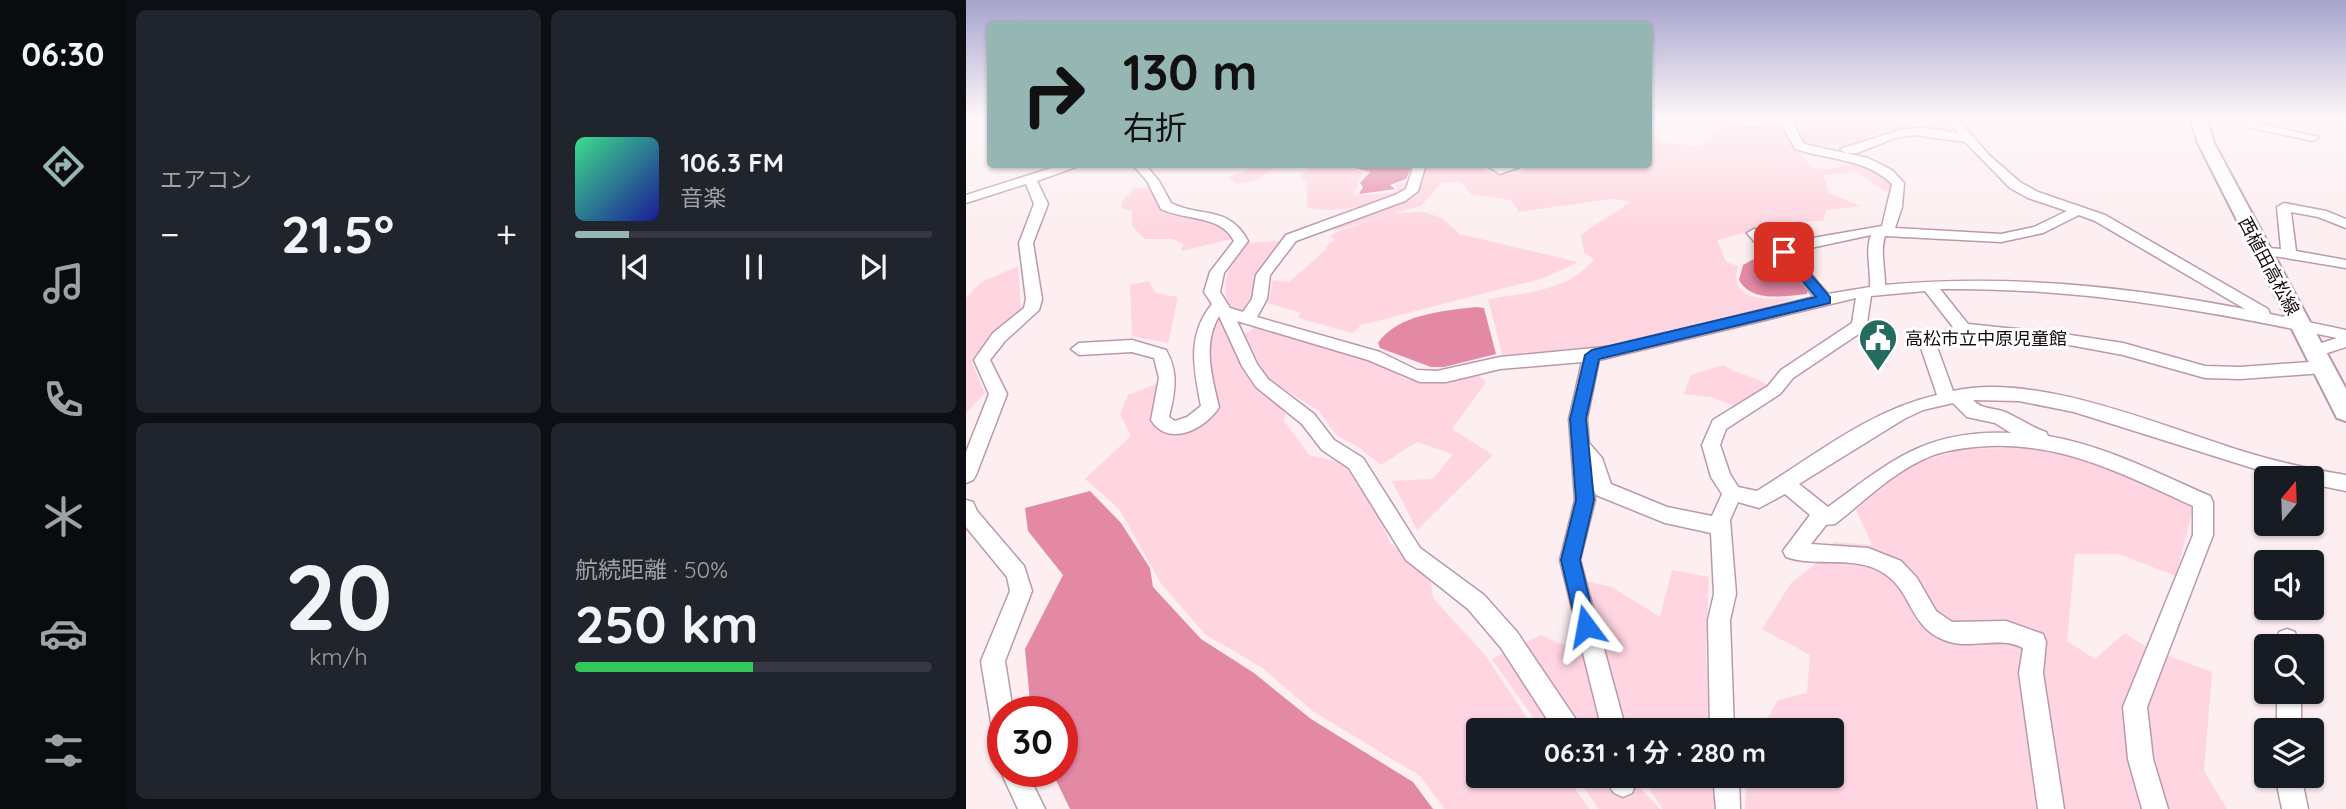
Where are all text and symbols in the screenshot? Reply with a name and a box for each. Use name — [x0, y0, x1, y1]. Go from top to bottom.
text: 06:30 — [22, 34, 104, 74]
text: 130 m — [1123, 41, 1257, 102]
icon: right — [1008, 49, 1099, 140]
text: 右折 — [1123, 107, 1187, 147]
icon: directions — [39, 142, 88, 191]
text: 106.3 FM — [680, 146, 784, 179]
text: エアコン — [160, 165, 252, 194]
text: 音楽 — [680, 183, 726, 212]
text: 21.5° — [281, 201, 394, 266]
text: − — [160, 210, 180, 258]
text: + — [496, 210, 517, 258]
street label: 西植田高松線 — [2233, 213, 2305, 319]
pin — [1754, 222, 1814, 282]
icon: arrive — [1765, 233, 1803, 271]
icon: previous — [616, 248, 654, 286]
icon: pause — [735, 248, 773, 286]
icon: next — [854, 248, 892, 286]
icon: music — [39, 259, 88, 308]
public building icon: 高松市立中原児童館 — [1857, 317, 1899, 372]
place label: 高松市立中原児童館 — [1905, 327, 2067, 350]
icon: phone — [39, 375, 88, 424]
north arrow — [2254, 466, 2324, 536]
map controls — [2254, 466, 2324, 788]
icon: climate — [39, 492, 88, 541]
text: 20 — [285, 539, 392, 653]
button: sound — [2254, 550, 2324, 620]
text: 航続距離 · 50% — [575, 555, 728, 584]
position arrow — [1549, 589, 1623, 663]
text: 250 km — [575, 591, 759, 656]
icon: car — [39, 609, 88, 658]
button: search — [2254, 634, 2324, 704]
text: km/h — [309, 642, 368, 671]
speed limit sign: 30 — [987, 696, 1078, 787]
button: layers — [2254, 718, 2324, 788]
icon: filters — [39, 726, 88, 775]
text: 06:31 · 1 分 · 280 m — [1544, 736, 1766, 769]

